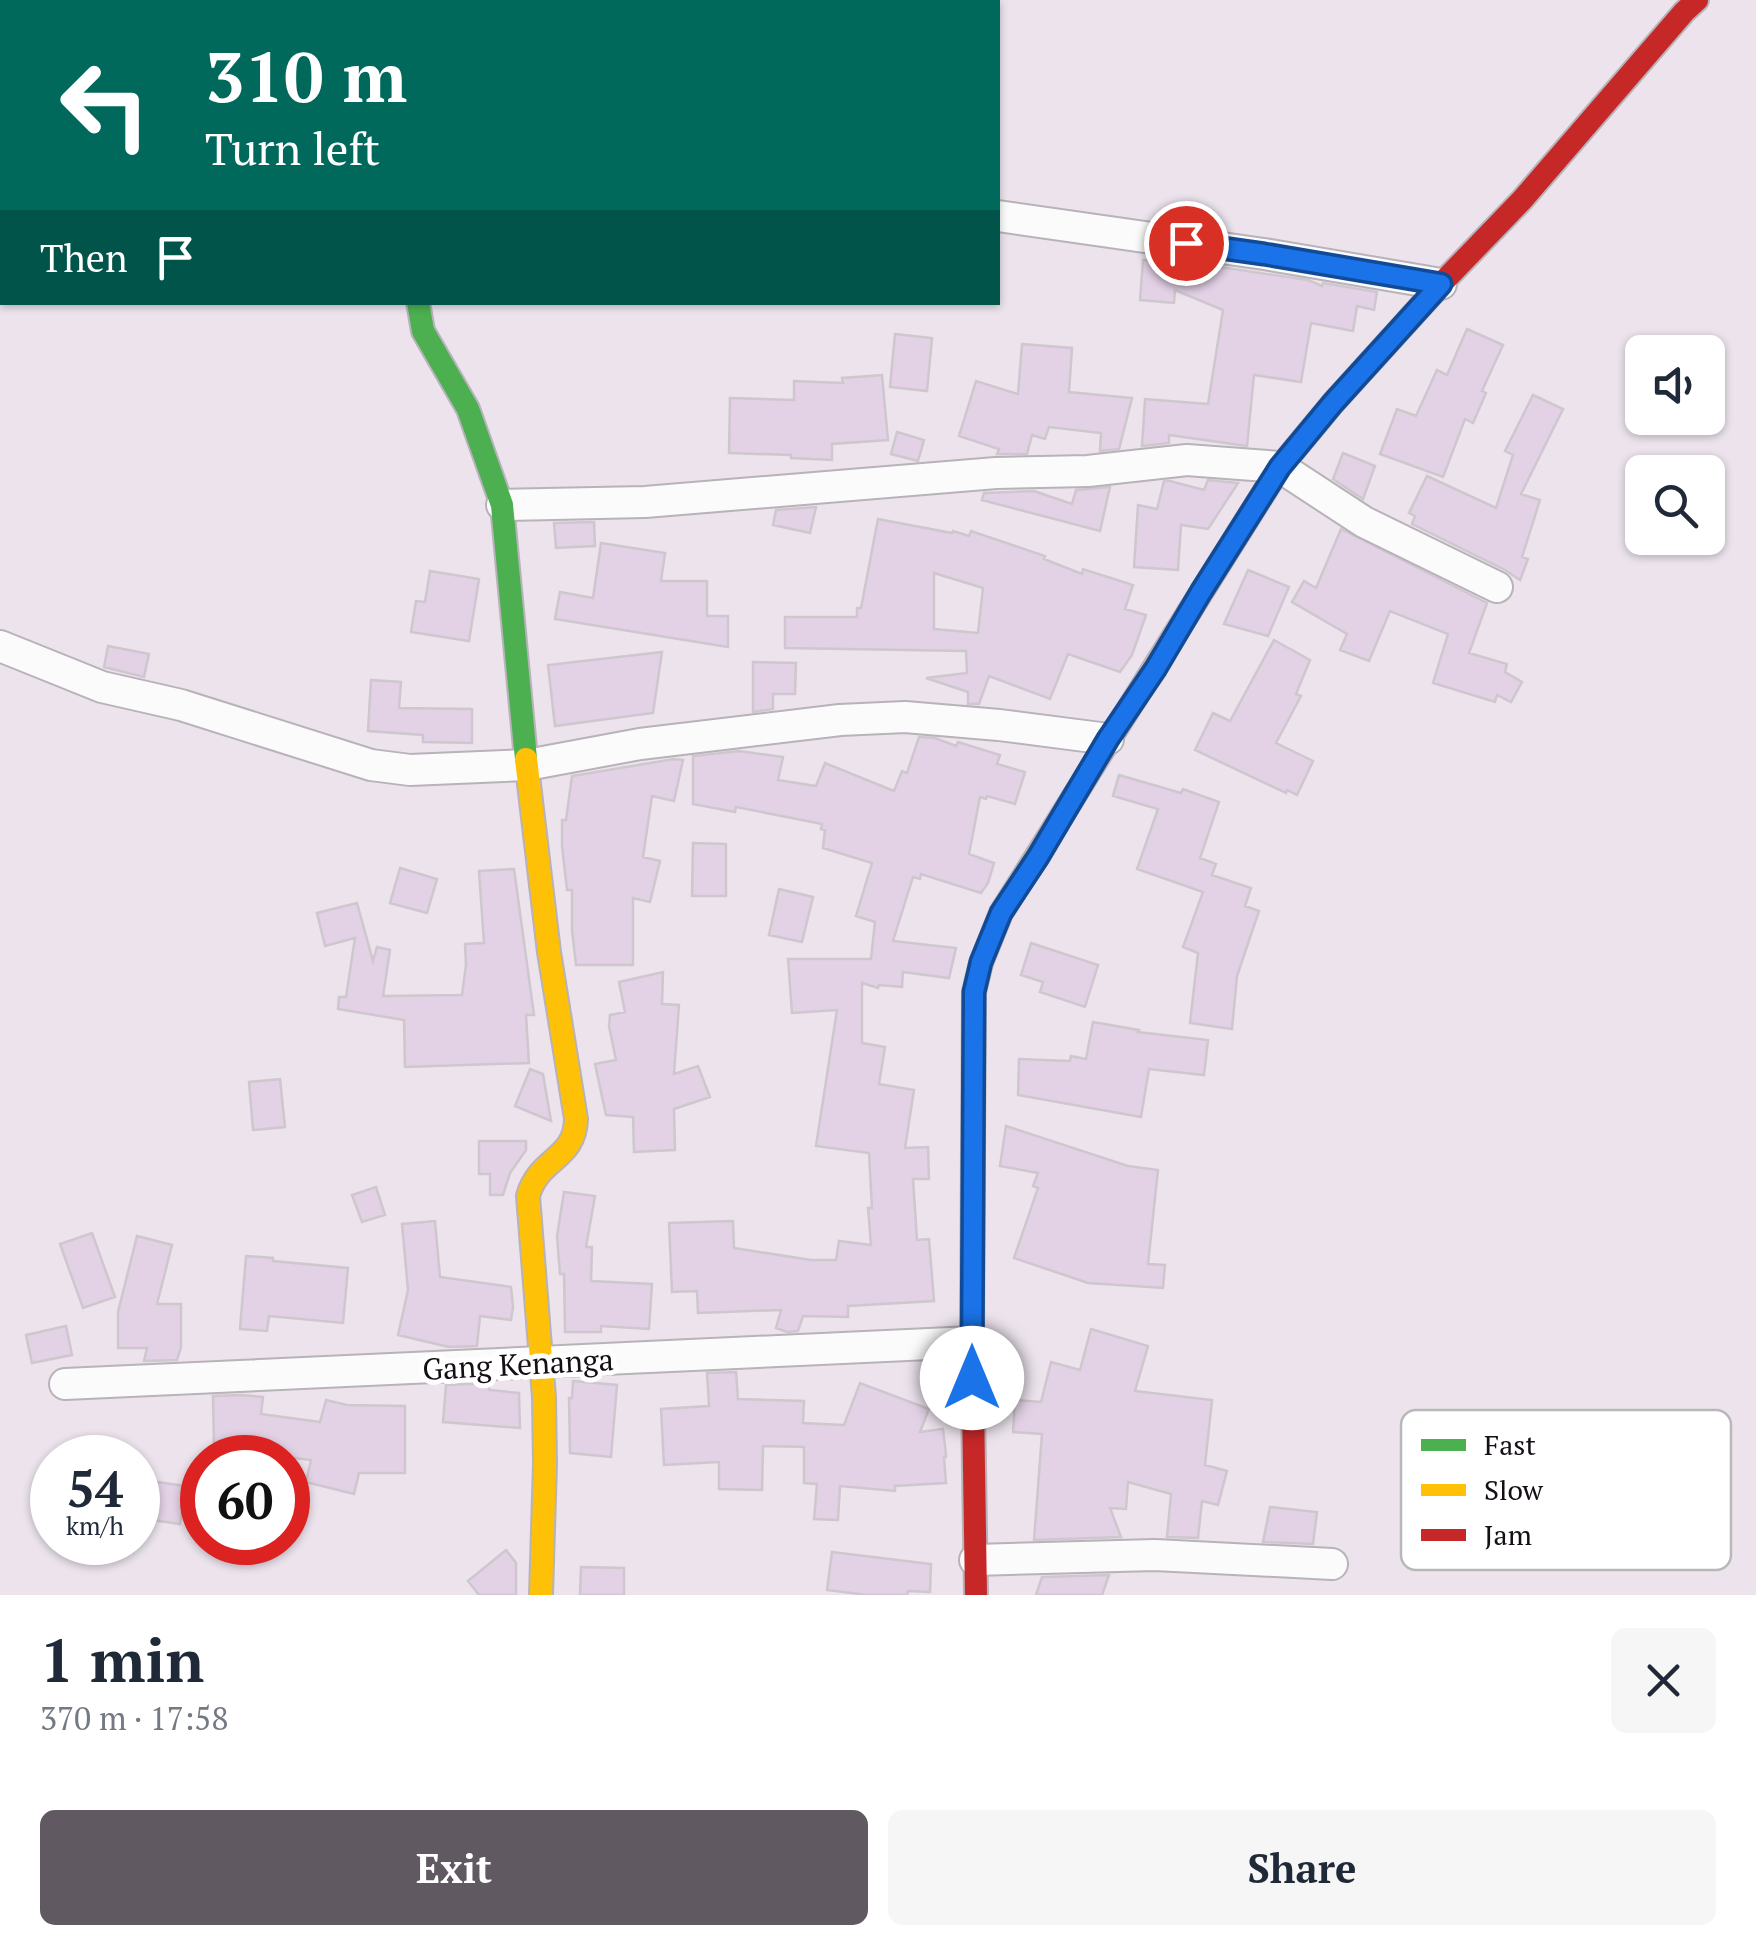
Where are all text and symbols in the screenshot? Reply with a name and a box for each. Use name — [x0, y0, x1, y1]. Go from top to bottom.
text: 310 m — [205, 29, 407, 122]
icon: left — [40, 40, 170, 170]
text: Turn left — [205, 118, 380, 178]
pin — [1144, 201, 1229, 286]
icon: arrive — [1159, 216, 1214, 271]
icon: arrive — [148, 230, 203, 285]
text: Then — [40, 233, 128, 283]
map controls — [1625, 335, 1725, 555]
button: sound — [1625, 335, 1725, 435]
button: search — [1625, 455, 1725, 555]
position arrow — [920, 1326, 1024, 1430]
street label: Gang Kenanga — [421, 1339, 615, 1389]
legend — [1401, 1410, 1731, 1570]
text: Fast — [1484, 1426, 1536, 1463]
speed limit sign: 60 — [180, 1435, 310, 1565]
text: 54 — [67, 1455, 123, 1521]
text: Slow — [1484, 1471, 1544, 1508]
text: km/h — [66, 1509, 124, 1542]
text: Jam — [1484, 1516, 1532, 1553]
text: 1 min — [40, 1620, 204, 1699]
button: close — [1611, 1628, 1716, 1733]
text: 370 m · 17:58 — [40, 1697, 228, 1739]
button: Exit — [40, 1810, 868, 1925]
button: Share — [888, 1810, 1716, 1925]

